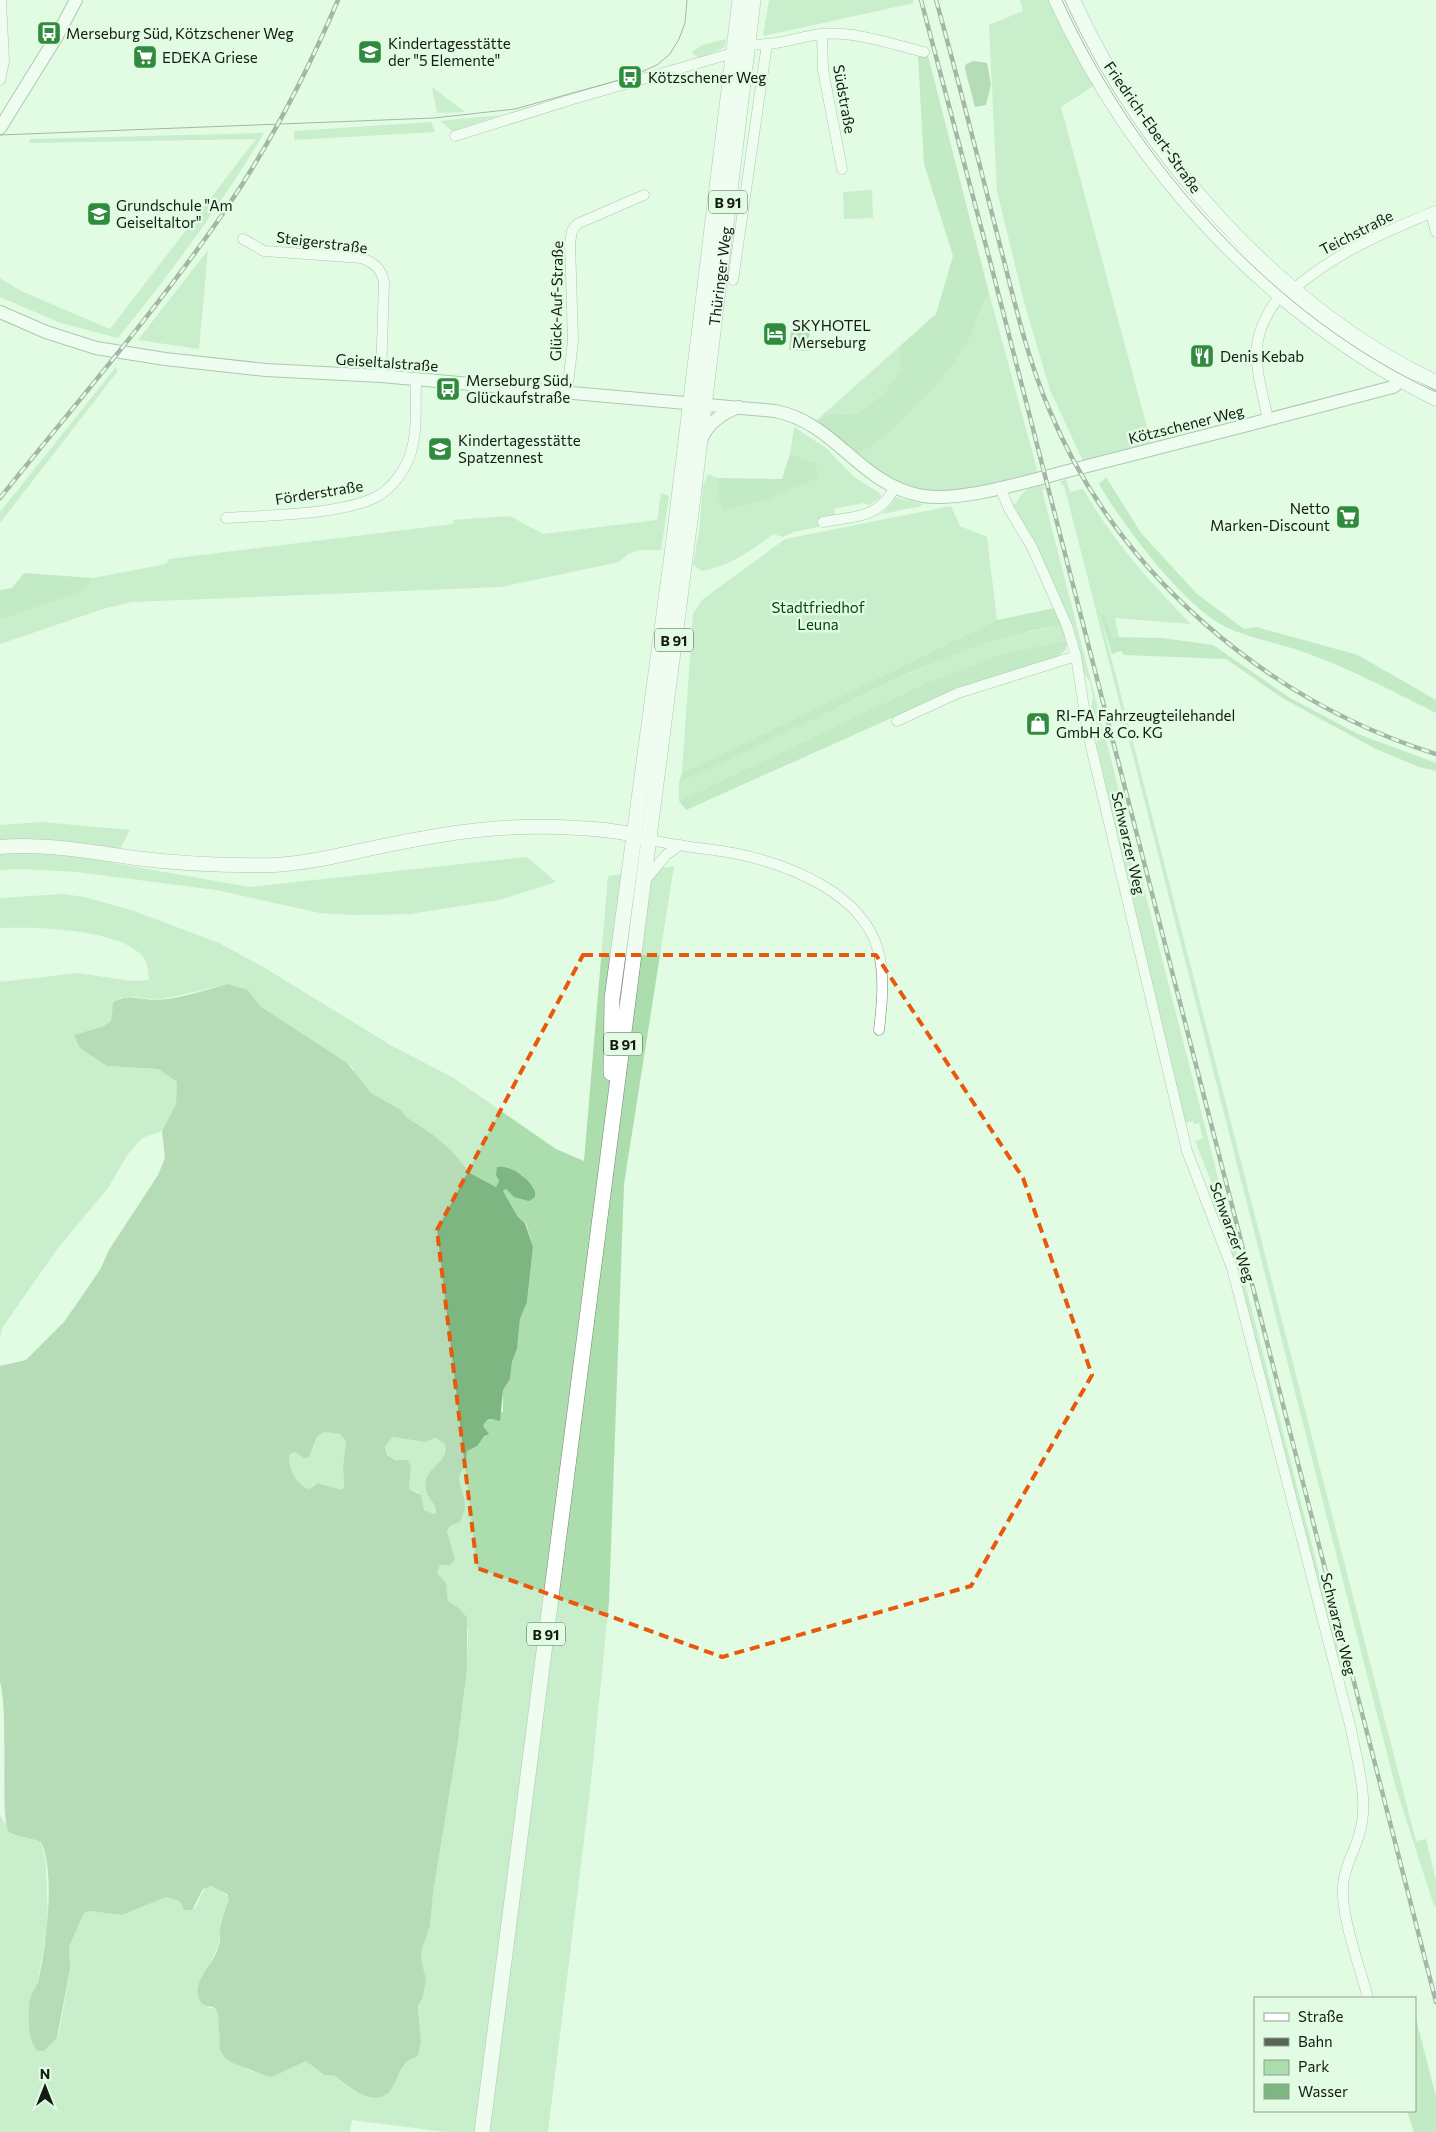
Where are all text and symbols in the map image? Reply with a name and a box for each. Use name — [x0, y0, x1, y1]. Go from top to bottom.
bus stop icon: Merseburg Süd, Kötzschener Weg — [36, 20, 62, 46]
place label: Merseburg Süd, Kötzschener Weg — [66, 24, 294, 42]
place label: Kindertagesstätte der "5 Elemente" — [388, 34, 511, 69]
school or university icon: Kindertagesstätte der "5 Elemente" — [357, 39, 383, 65]
supermarket icon: EDEKA Griese — [132, 44, 158, 70]
place label: EDEKA Griese — [162, 48, 258, 66]
street label: Friedrich-Ebert-Straße — [1101, 58, 1205, 196]
street label: Südstraße — [830, 63, 860, 135]
bus stop icon: Kötzschener Weg — [617, 64, 643, 90]
place label: Kötzschener Weg — [648, 68, 766, 86]
road number: B 91 — [709, 190, 747, 213]
place label: Grundschule "Am Geiseltaltor" — [116, 196, 233, 231]
school or university icon: Grundschule "Am Geiseltaltor" — [86, 201, 112, 227]
street label: Teichstraße — [1316, 206, 1396, 258]
street label: Thüringer Weg — [705, 225, 735, 327]
street label: Steigerstraße — [275, 227, 369, 257]
street label: Glück-Auf-Straße — [546, 241, 566, 361]
place label: SKYHOTEL Merseburg — [792, 316, 871, 351]
hotel icon: SKYHOTEL Merseburg — [762, 321, 788, 347]
restaurant icon: Denis Kebab — [1189, 343, 1215, 369]
place label: Denis Kebab — [1220, 347, 1304, 365]
street label: Geiseltalstraße — [335, 349, 439, 375]
place label: Merseburg Süd, Glückaufstraße — [466, 371, 572, 406]
bus stop icon: Merseburg Süd, Glückaufstraße — [435, 376, 461, 402]
street label: Kötzschener Weg — [1126, 401, 1246, 447]
place label: Kindertagesstätte Spatzennest — [458, 431, 581, 466]
school or university icon: Kindertagesstätte Spatzennest — [427, 436, 453, 462]
street label: Förderstraße — [274, 476, 364, 508]
place label: Netto Marken-Discount — [1210, 499, 1330, 534]
supermarket icon: Netto Marken-Discount — [1335, 504, 1361, 530]
park label: Stadtfriedhof Leuna — [771, 598, 865, 633]
road number: B 91 — [655, 628, 693, 652]
place label: RI-FA Fahrzeugteilehandel GmbH & Co. KG — [1056, 706, 1235, 741]
shop icon: RI-FA Fahrzeugteilehandel GmbH & Co. KG — [1025, 711, 1051, 737]
street label: Schwarzer Weg — [1108, 790, 1150, 896]
road number: B 91 — [604, 1032, 642, 1056]
street label: Schwarzer Weg — [1207, 1180, 1259, 1284]
street label: Schwarzer Weg — [1318, 1571, 1360, 1677]
road number: B 91 — [527, 1622, 565, 1646]
legend — [1254, 1997, 1416, 2112]
text: Straße — [1298, 2007, 1344, 2025]
text: Bahn — [1298, 2032, 1333, 2050]
text: Park — [1298, 2057, 1329, 2075]
north arrow — [20, 2062, 70, 2112]
text: N — [40, 2065, 50, 2082]
text: Wasser — [1298, 2082, 1348, 2100]

